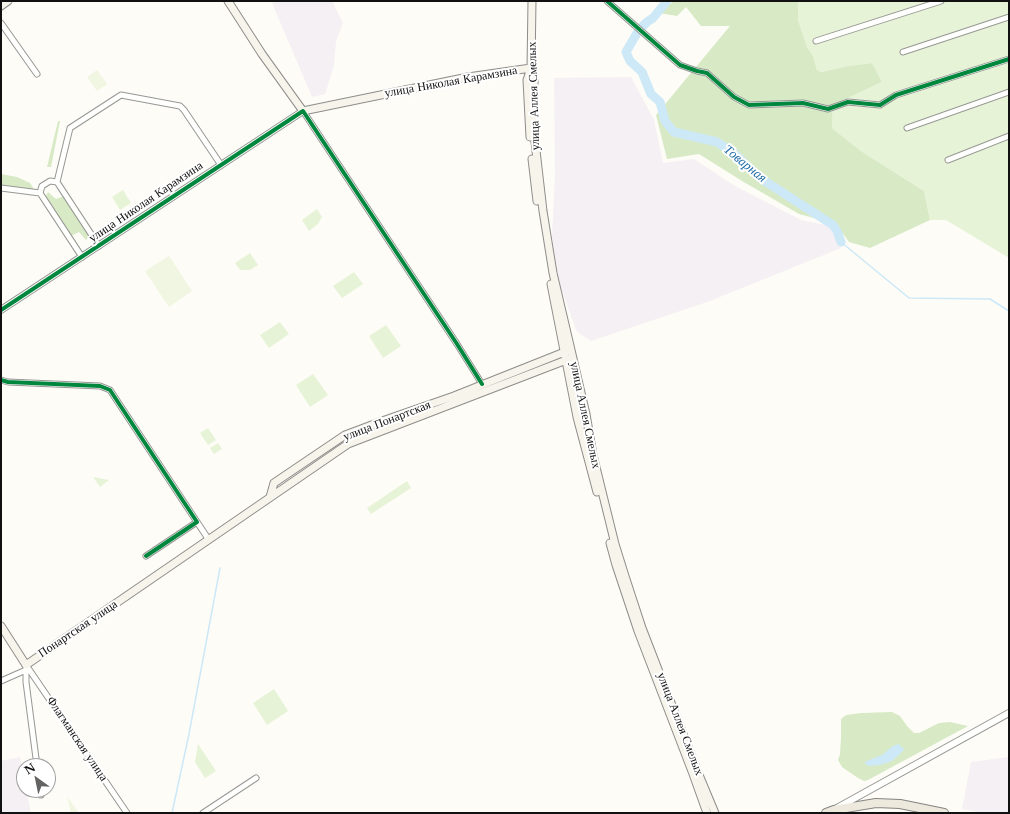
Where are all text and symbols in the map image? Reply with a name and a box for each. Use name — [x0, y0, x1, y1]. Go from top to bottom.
street label: улица Аллея Смелых — [525, 41, 543, 151]
street label: улица Николая Карамзина — [384, 63, 518, 101]
water label: Товарная — [720, 142, 770, 186]
street label: улица Николая Карамзина — [86, 158, 206, 246]
street label: улица Аллея Смелых — [567, 360, 603, 470]
street label: улица Понартская — [341, 398, 433, 444]
street label: Понартская улица — [36, 597, 120, 661]
street label: улица Аллея Смелых — [654, 671, 706, 777]
street label: Флагманская улица — [43, 694, 111, 784]
north arrow — [16, 758, 56, 798]
text: N — [22, 760, 38, 777]

